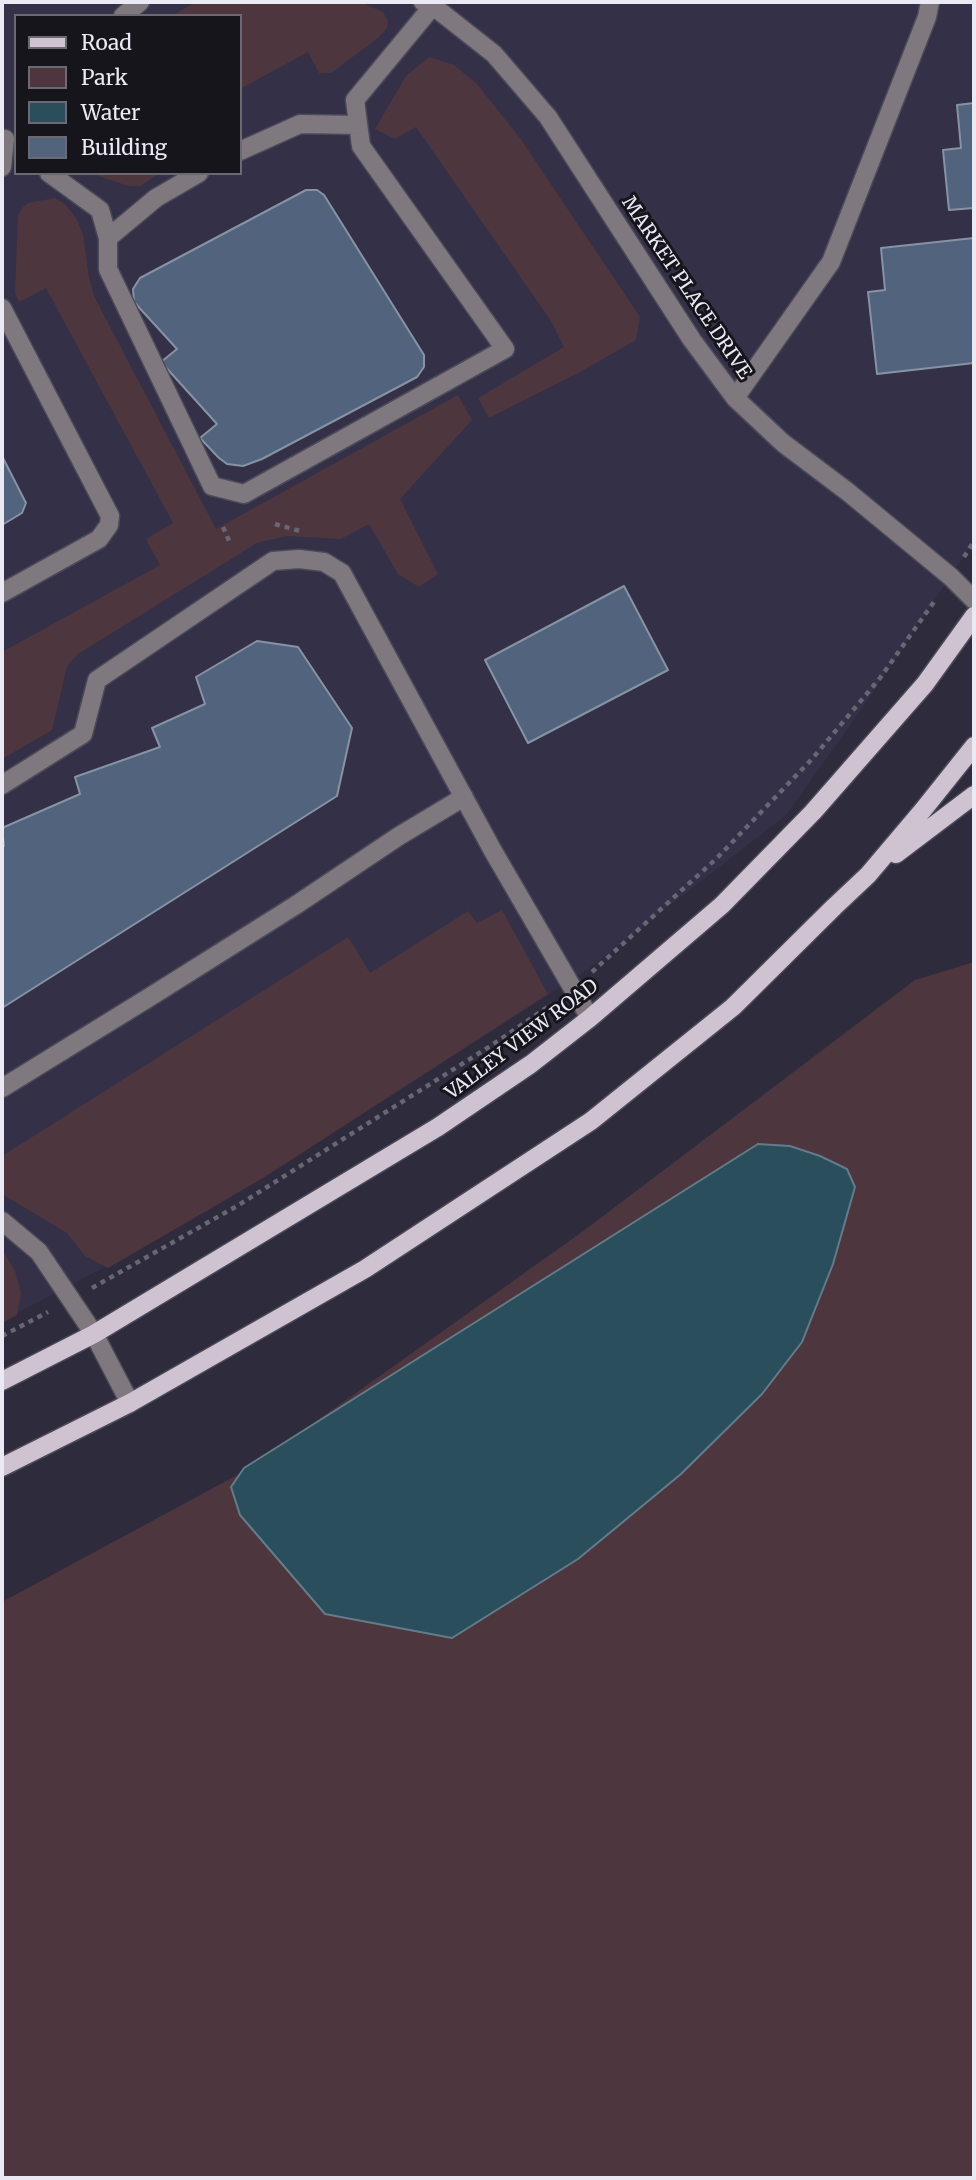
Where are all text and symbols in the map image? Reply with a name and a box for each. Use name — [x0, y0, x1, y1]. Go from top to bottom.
legend — [14, 14, 242, 175]
text: Road — [81, 29, 132, 56]
text: Park — [81, 64, 128, 91]
text: Water — [81, 99, 140, 126]
text: Building — [81, 134, 167, 161]
street label: MARKET PLACE DRIVE — [616, 192, 756, 384]
street label: VALLEY VIEW ROAD — [441, 975, 603, 1105]

